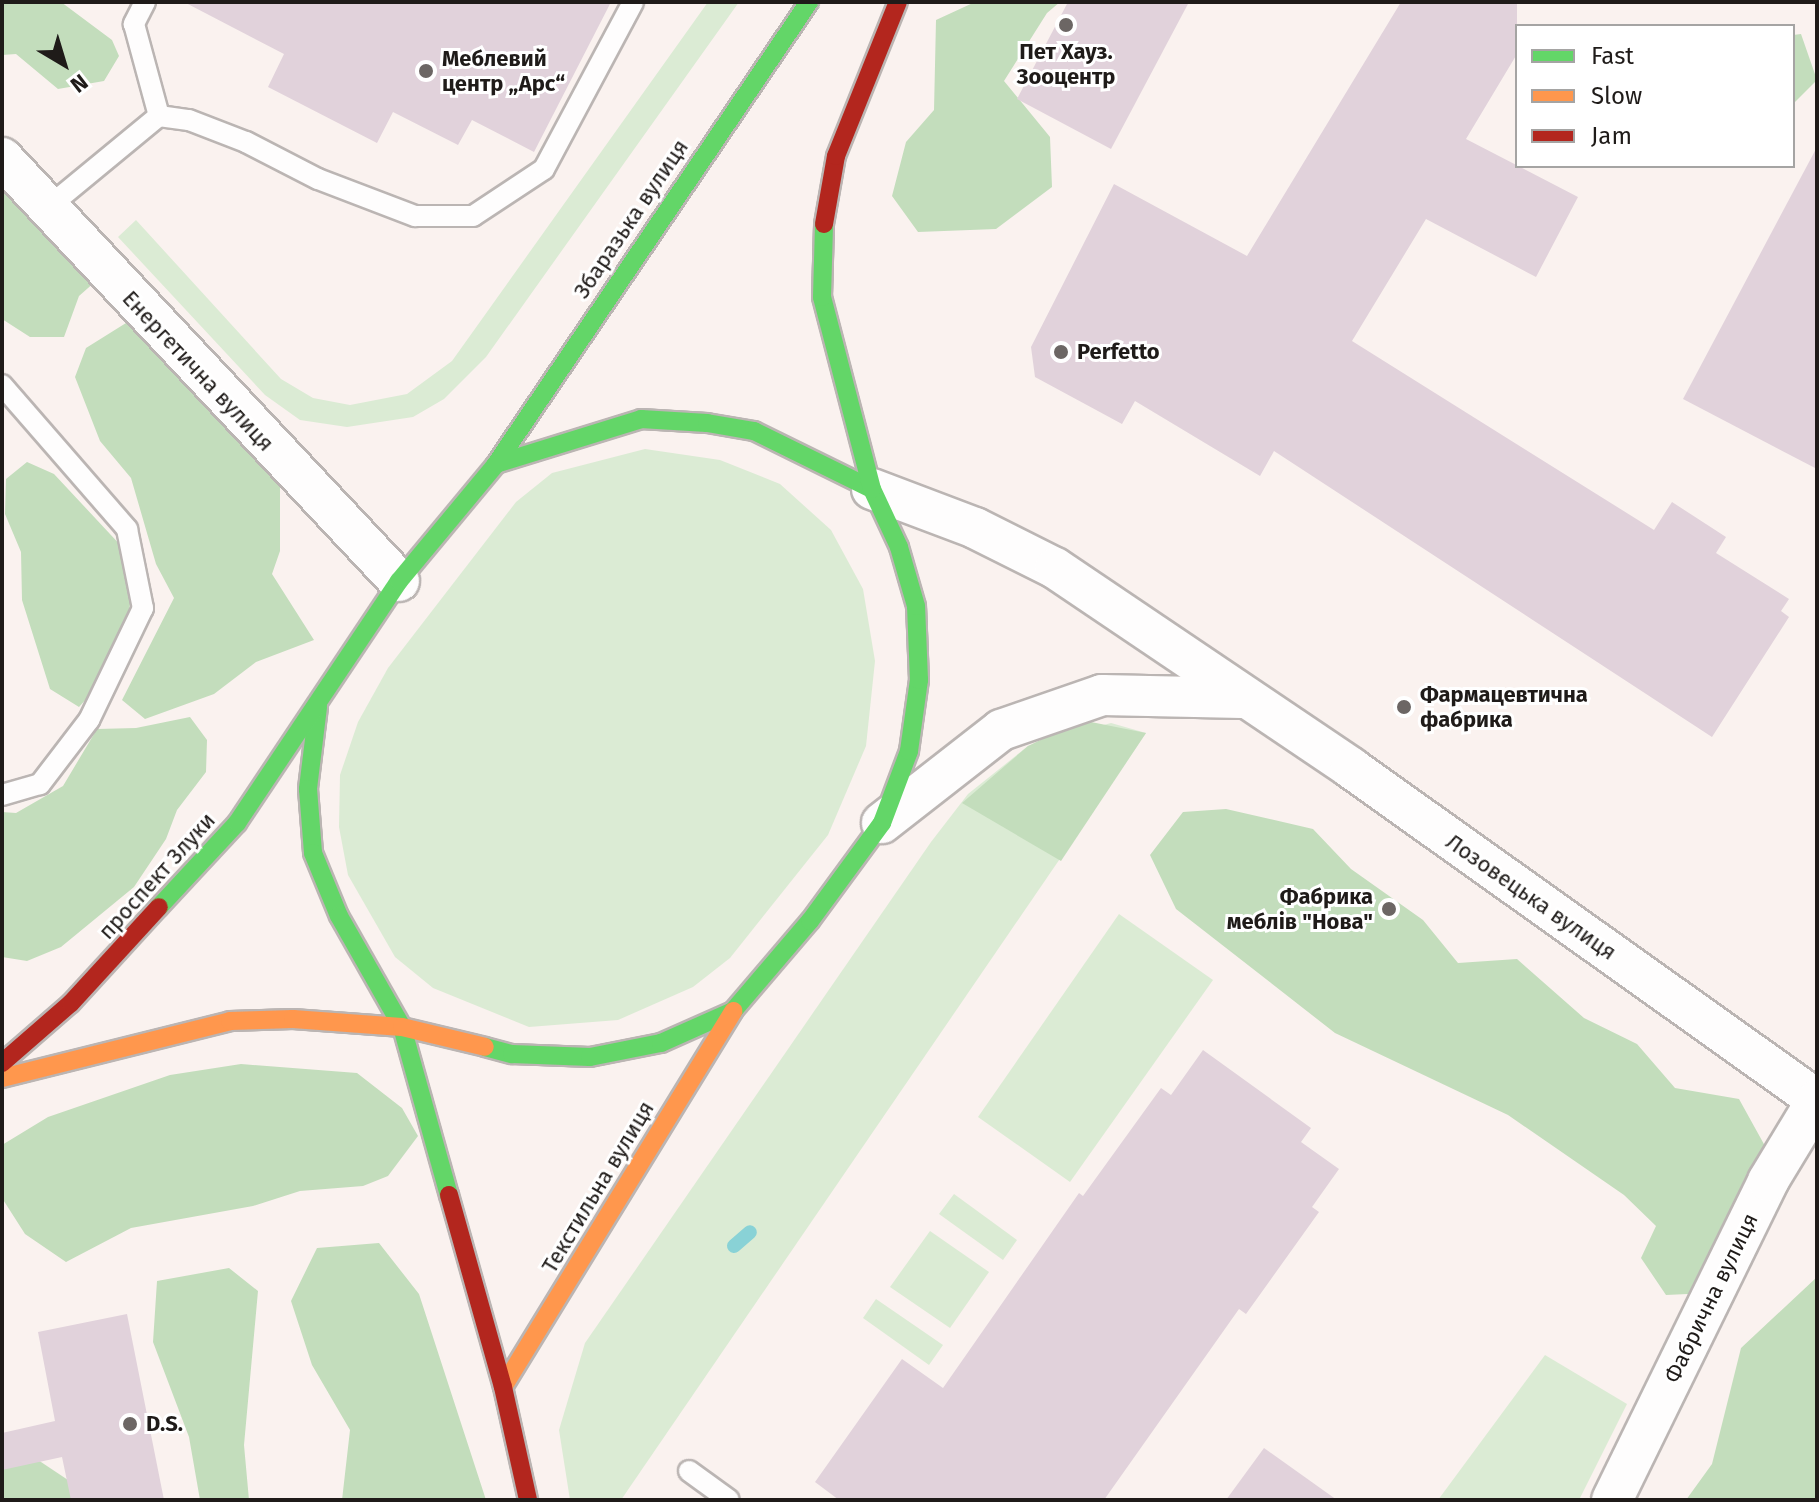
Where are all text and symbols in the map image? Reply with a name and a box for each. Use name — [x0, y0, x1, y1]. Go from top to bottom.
marker: Пет Хауз. Зооцентр — [1057, 16, 1075, 34]
north arrow — [24, 24, 104, 104]
legend — [1515, 24, 1795, 168]
place label: Пет Хауз. Зооцентр — [1017, 38, 1115, 90]
text: Fast — [1591, 42, 1634, 70]
place label: Меблевий центр „Арс“ — [442, 45, 565, 96]
marker: Меблевий центр „Арс“ — [417, 62, 435, 80]
text: N — [65, 68, 93, 98]
text: Slow — [1591, 82, 1642, 110]
text: Jam — [1591, 122, 1632, 150]
street label: Збаразька вулиця — [568, 135, 694, 303]
street label: Енергетична вулиця — [117, 285, 279, 457]
place label: Perfetto — [1077, 339, 1160, 365]
marker: Perfetto — [1052, 343, 1070, 361]
place label: Фармацевтична фабрика — [1420, 681, 1588, 732]
marker: Фармацевтична фабрика — [1395, 698, 1413, 716]
street label: проспект Злуки — [93, 807, 221, 945]
street label: Лозовецька вулиця — [1441, 828, 1621, 966]
place label: Фабрика меблів "Нова" — [1227, 883, 1373, 934]
marker: Фабрика меблів "Нова" — [1380, 900, 1398, 918]
street label: Текстильна вулиця — [536, 1096, 660, 1278]
street label: Фабрична вулиця — [1659, 1209, 1763, 1387]
place label: D.S. — [146, 1411, 183, 1437]
marker: D.S. — [121, 1415, 139, 1433]

